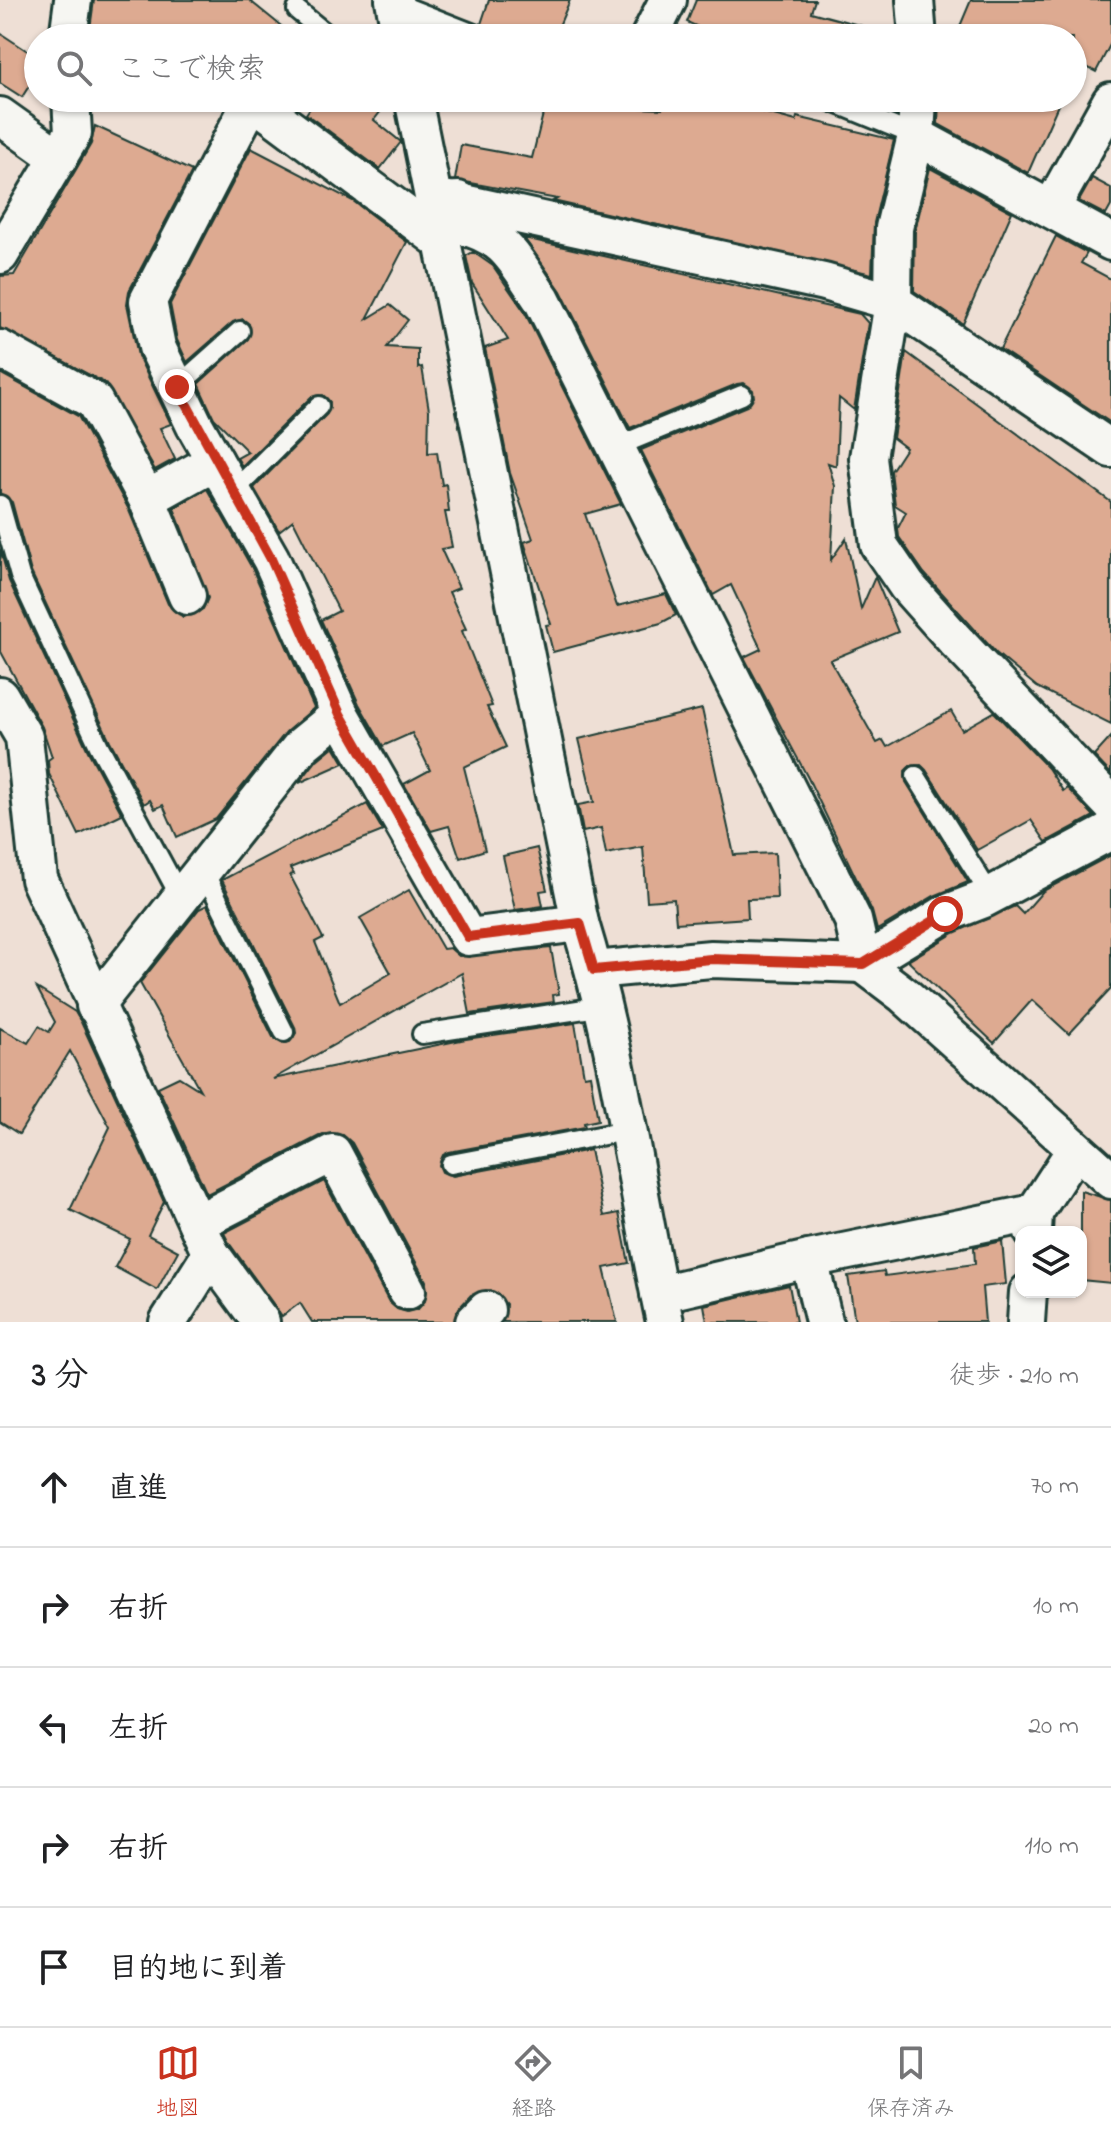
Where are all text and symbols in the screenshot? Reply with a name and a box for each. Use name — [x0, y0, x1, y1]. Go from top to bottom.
search box — [24, 24, 1087, 112]
icon: search — [52, 46, 96, 90]
text: ここで検索 — [116, 49, 266, 93]
route end — [159, 369, 195, 405]
route start — [927, 896, 963, 932]
map controls — [1015, 1226, 1087, 1298]
button: layers — [1015, 1226, 1087, 1298]
text: 3 分 — [32, 1352, 89, 1402]
text: 徒歩 · 210 m — [949, 1358, 1079, 1396]
icon: ahead — [32, 1465, 76, 1509]
text: 直進 — [108, 1468, 168, 1512]
text: 70 m — [1030, 1468, 1079, 1506]
icon: right — [32, 1585, 76, 1629]
text: 右折 — [108, 1588, 168, 1632]
text: 10 m — [1033, 1588, 1079, 1626]
icon: left — [32, 1705, 76, 1749]
text: 左折 — [108, 1708, 168, 1752]
text: 20 m — [1028, 1708, 1079, 1746]
icon: right — [32, 1825, 76, 1869]
text: 右折 — [108, 1828, 168, 1872]
text: 110 m — [1025, 1828, 1079, 1866]
icon: arrive — [32, 1945, 76, 1989]
text: 目的地に到着 — [108, 1948, 288, 1992]
tab: 地図 — [156, 2041, 200, 2126]
tab: 経路 — [511, 2041, 555, 2126]
tab: 保存済み — [867, 2041, 955, 2126]

